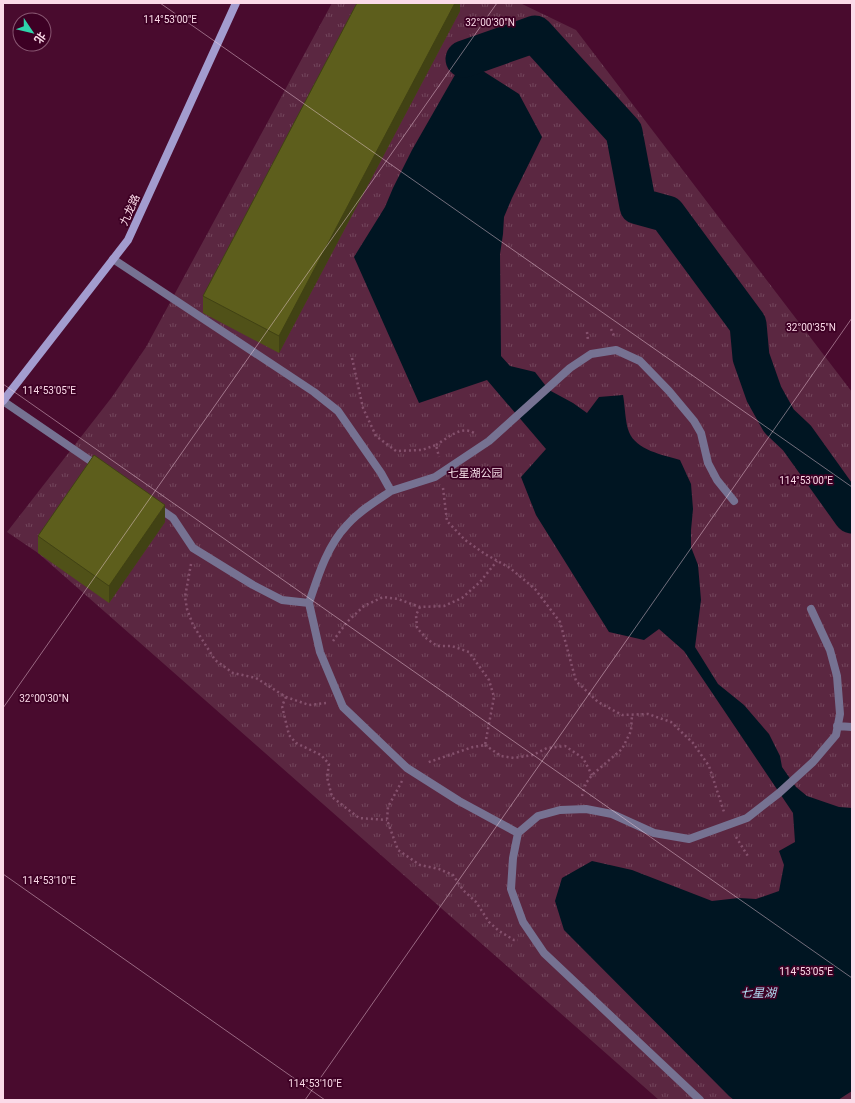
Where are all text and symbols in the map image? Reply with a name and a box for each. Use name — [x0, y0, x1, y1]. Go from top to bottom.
north arrow — [12, 12, 52, 52]
text: 114°53'00"E — [143, 14, 197, 25]
text: 32°00'30"N — [465, 17, 515, 28]
text: 北 — [31, 29, 48, 46]
street label: 九龙路 — [117, 192, 143, 228]
text: 32°00'35"N — [786, 322, 836, 333]
text: 114°53'05"E — [22, 385, 76, 396]
park label: 七星湖公园 — [448, 467, 503, 480]
text: 114°53'00"E — [779, 475, 833, 486]
text: 32°00'30"N — [19, 693, 69, 704]
text: 114°53'10"E — [22, 875, 76, 886]
text: 114°53'05"E — [779, 966, 833, 977]
water label: 七星湖 — [740, 986, 778, 1000]
text: 114°53'10"E — [288, 1078, 342, 1089]

